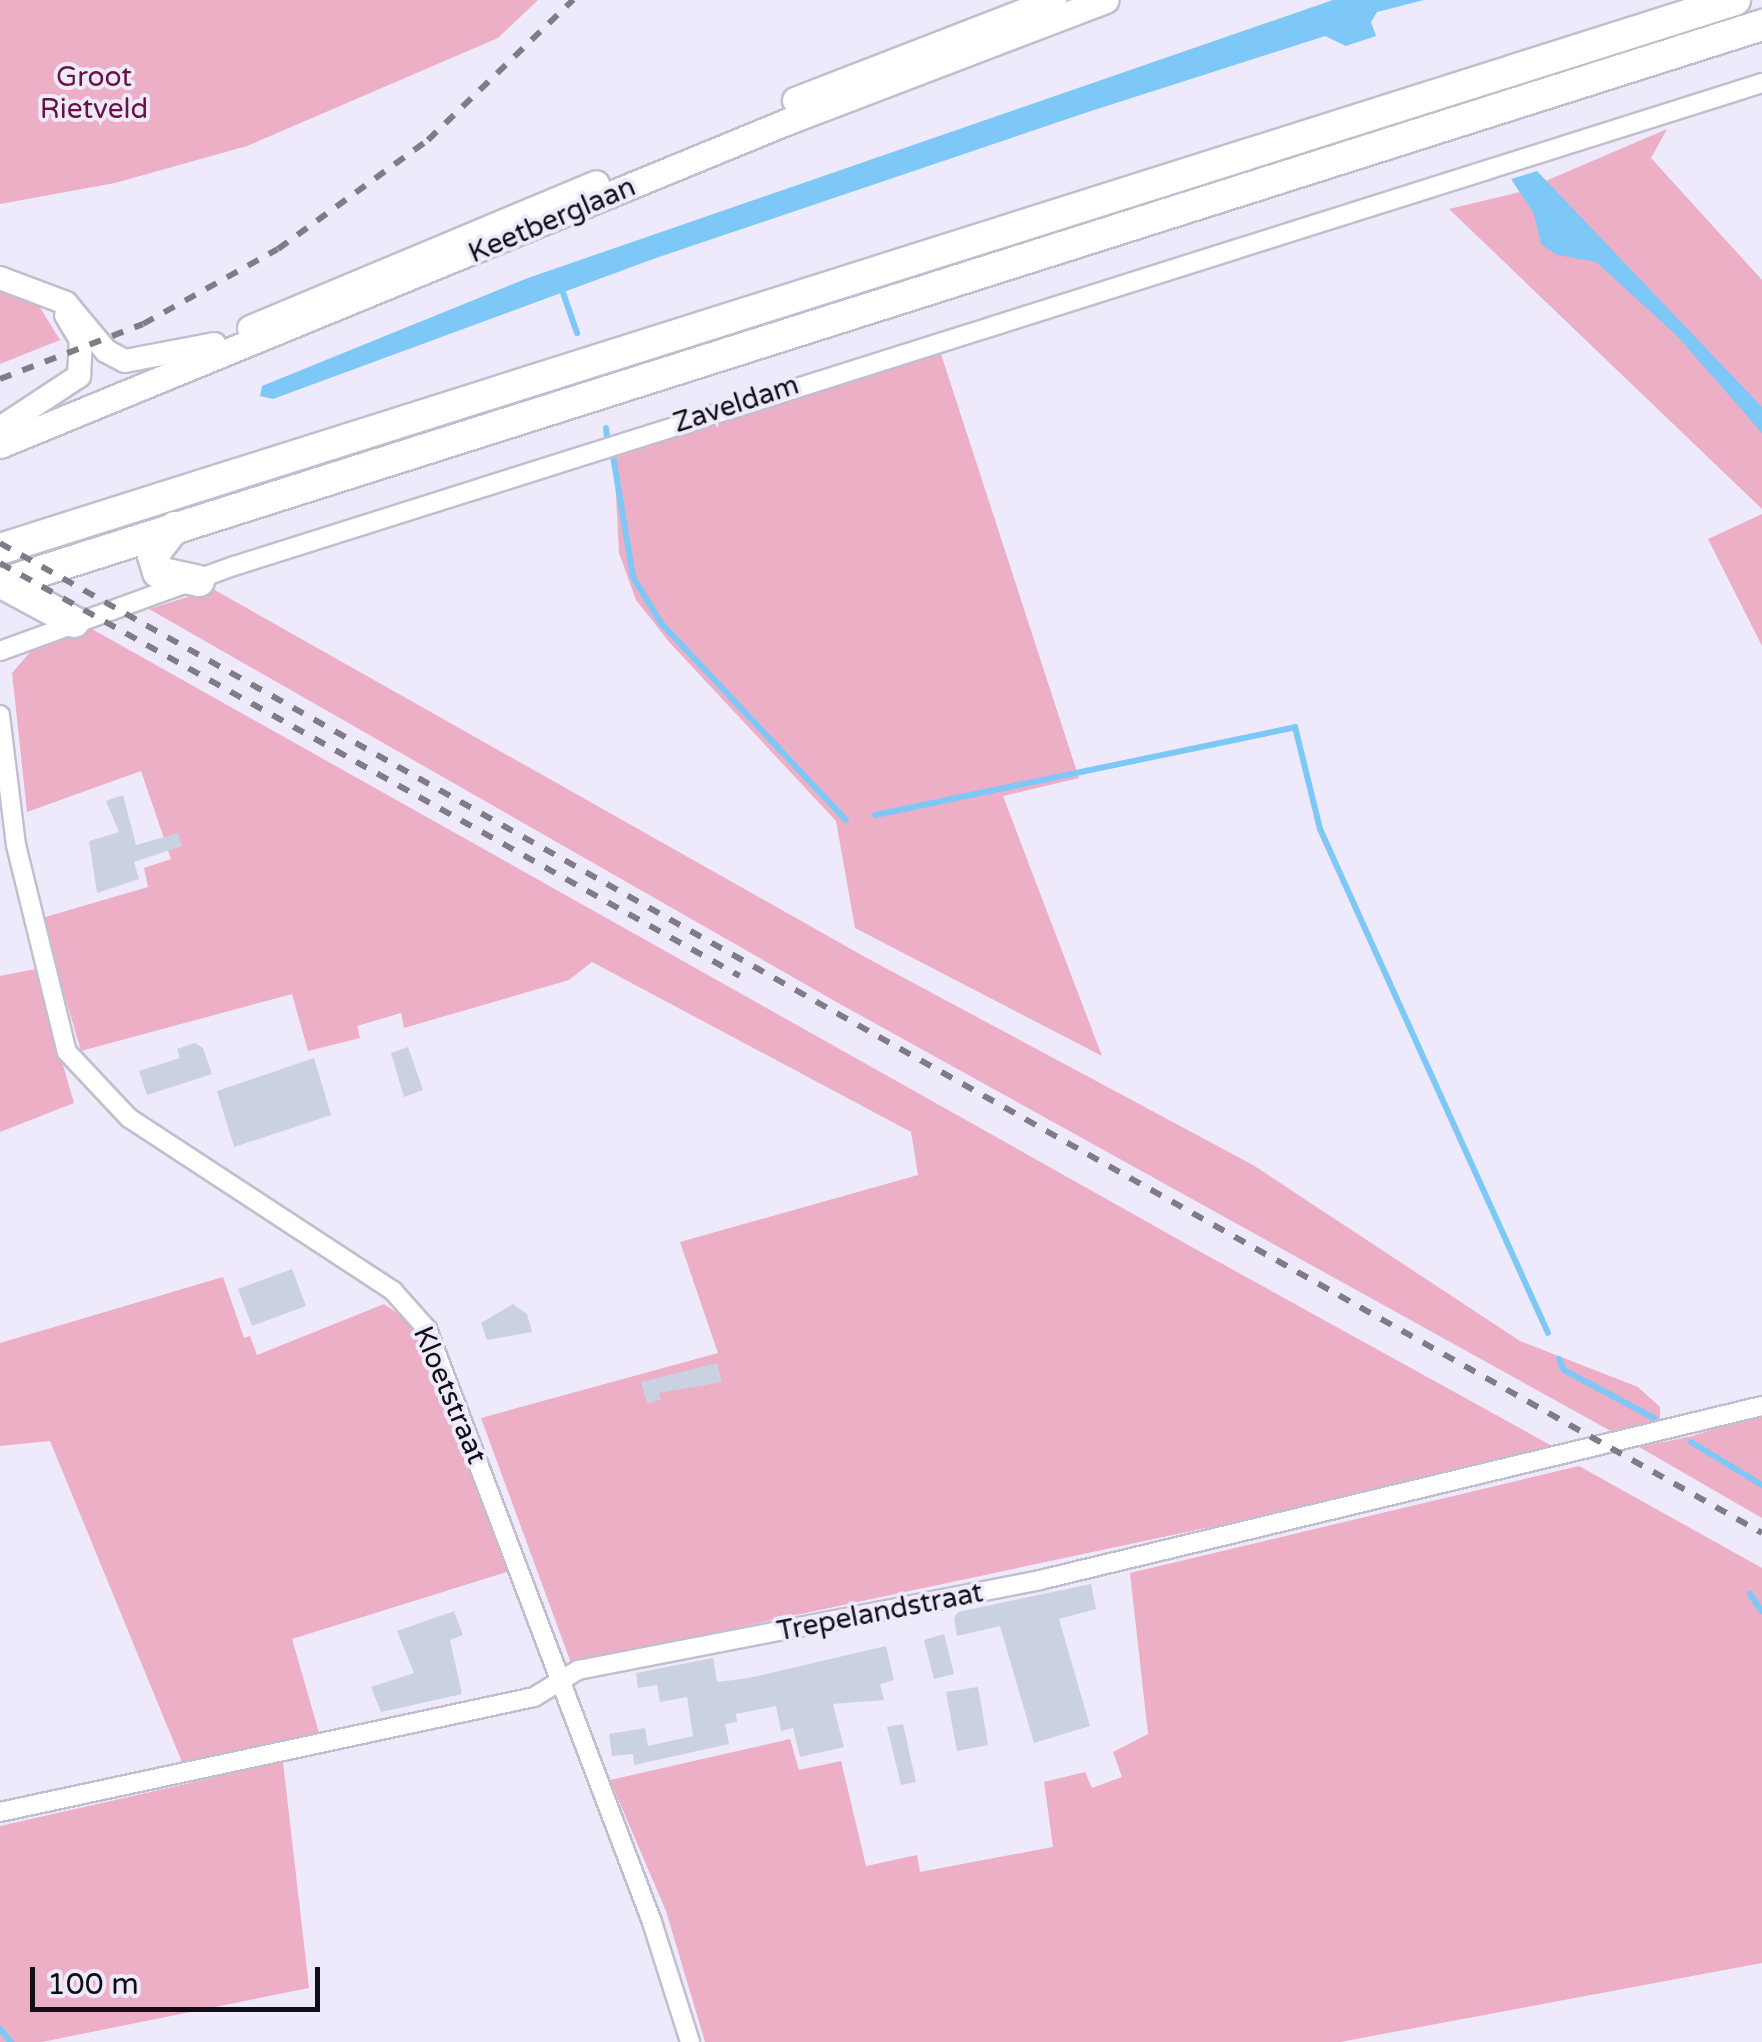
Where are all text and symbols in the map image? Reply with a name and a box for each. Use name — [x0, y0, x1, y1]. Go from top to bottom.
park label: Groot Rietveld — [40, 60, 148, 126]
street label: Keetberglaan — [463, 170, 641, 270]
street label: Zaveldam — [669, 368, 803, 440]
street label: Kloetstraat — [406, 1321, 494, 1469]
street label: Trepelandstraat — [774, 1576, 986, 1648]
scale bar — [35, 1947, 325, 2009]
text: 100 m — [47, 1966, 139, 2003]

